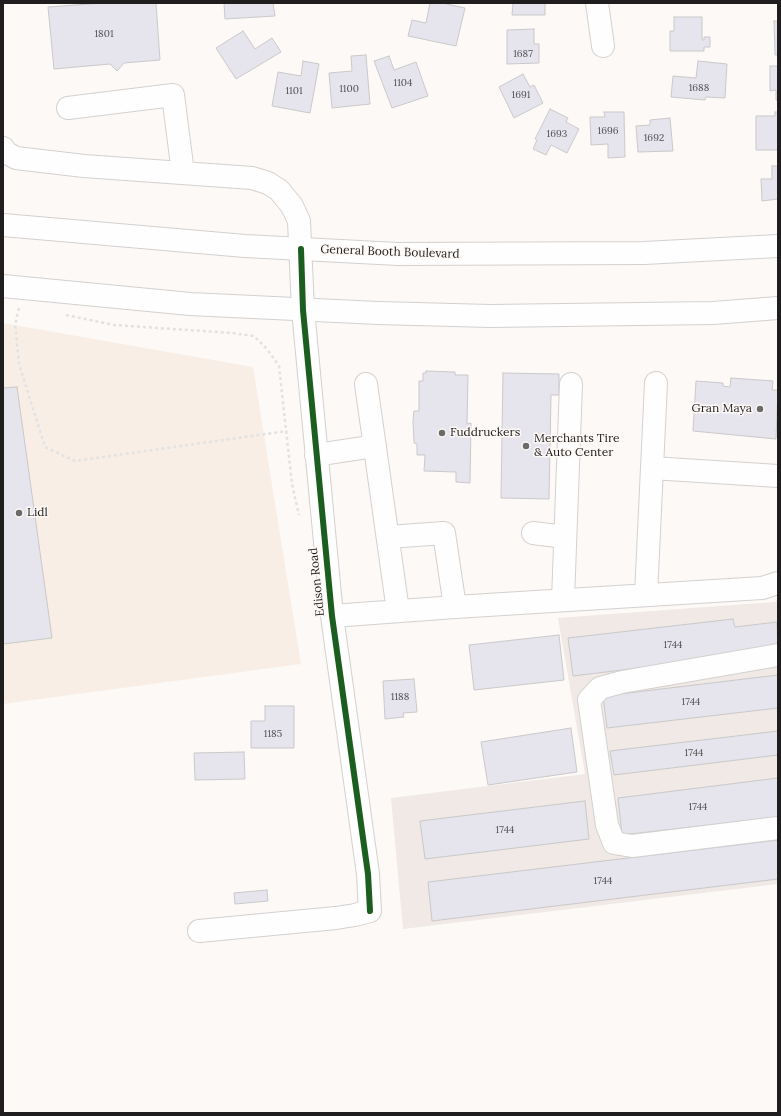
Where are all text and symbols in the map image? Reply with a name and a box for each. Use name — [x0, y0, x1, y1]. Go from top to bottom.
house number: 1801 — [94, 28, 114, 40]
house number: 1687 — [513, 48, 533, 60]
house number: 1104 — [394, 77, 412, 89]
house number: 1688 — [689, 82, 709, 94]
house number: 1100 — [339, 83, 359, 95]
house number: 1101 — [285, 85, 303, 97]
house number: 1691 — [512, 89, 530, 101]
house number: 1696 — [598, 125, 618, 137]
house number: 1693 — [547, 128, 567, 140]
house number: 1692 — [644, 132, 664, 144]
street label: General Booth Boulevard — [320, 242, 460, 262]
place label: Gran Maya — [692, 402, 752, 416]
marker: Gran Maya — [755, 404, 765, 414]
place label: Fuddruckers — [450, 426, 520, 440]
marker: Fuddruckers — [437, 428, 447, 438]
place label: Merchants Tire & Auto Center — [534, 432, 620, 460]
marker: Merchants Tire & Auto Center — [521, 441, 531, 451]
place label: Lidl — [27, 506, 48, 520]
marker: Lidl — [14, 508, 24, 518]
street label: Edison Road — [306, 547, 328, 617]
house number: 1744 — [664, 639, 682, 651]
house number: 1188 — [391, 691, 409, 703]
house number: 1744 — [682, 696, 700, 708]
house number: 1185 — [264, 728, 282, 740]
house number: 1744 — [685, 747, 703, 759]
house number: 1744 — [689, 801, 707, 813]
house number: 1744 — [496, 824, 514, 836]
house number: 1744 — [594, 875, 612, 887]

